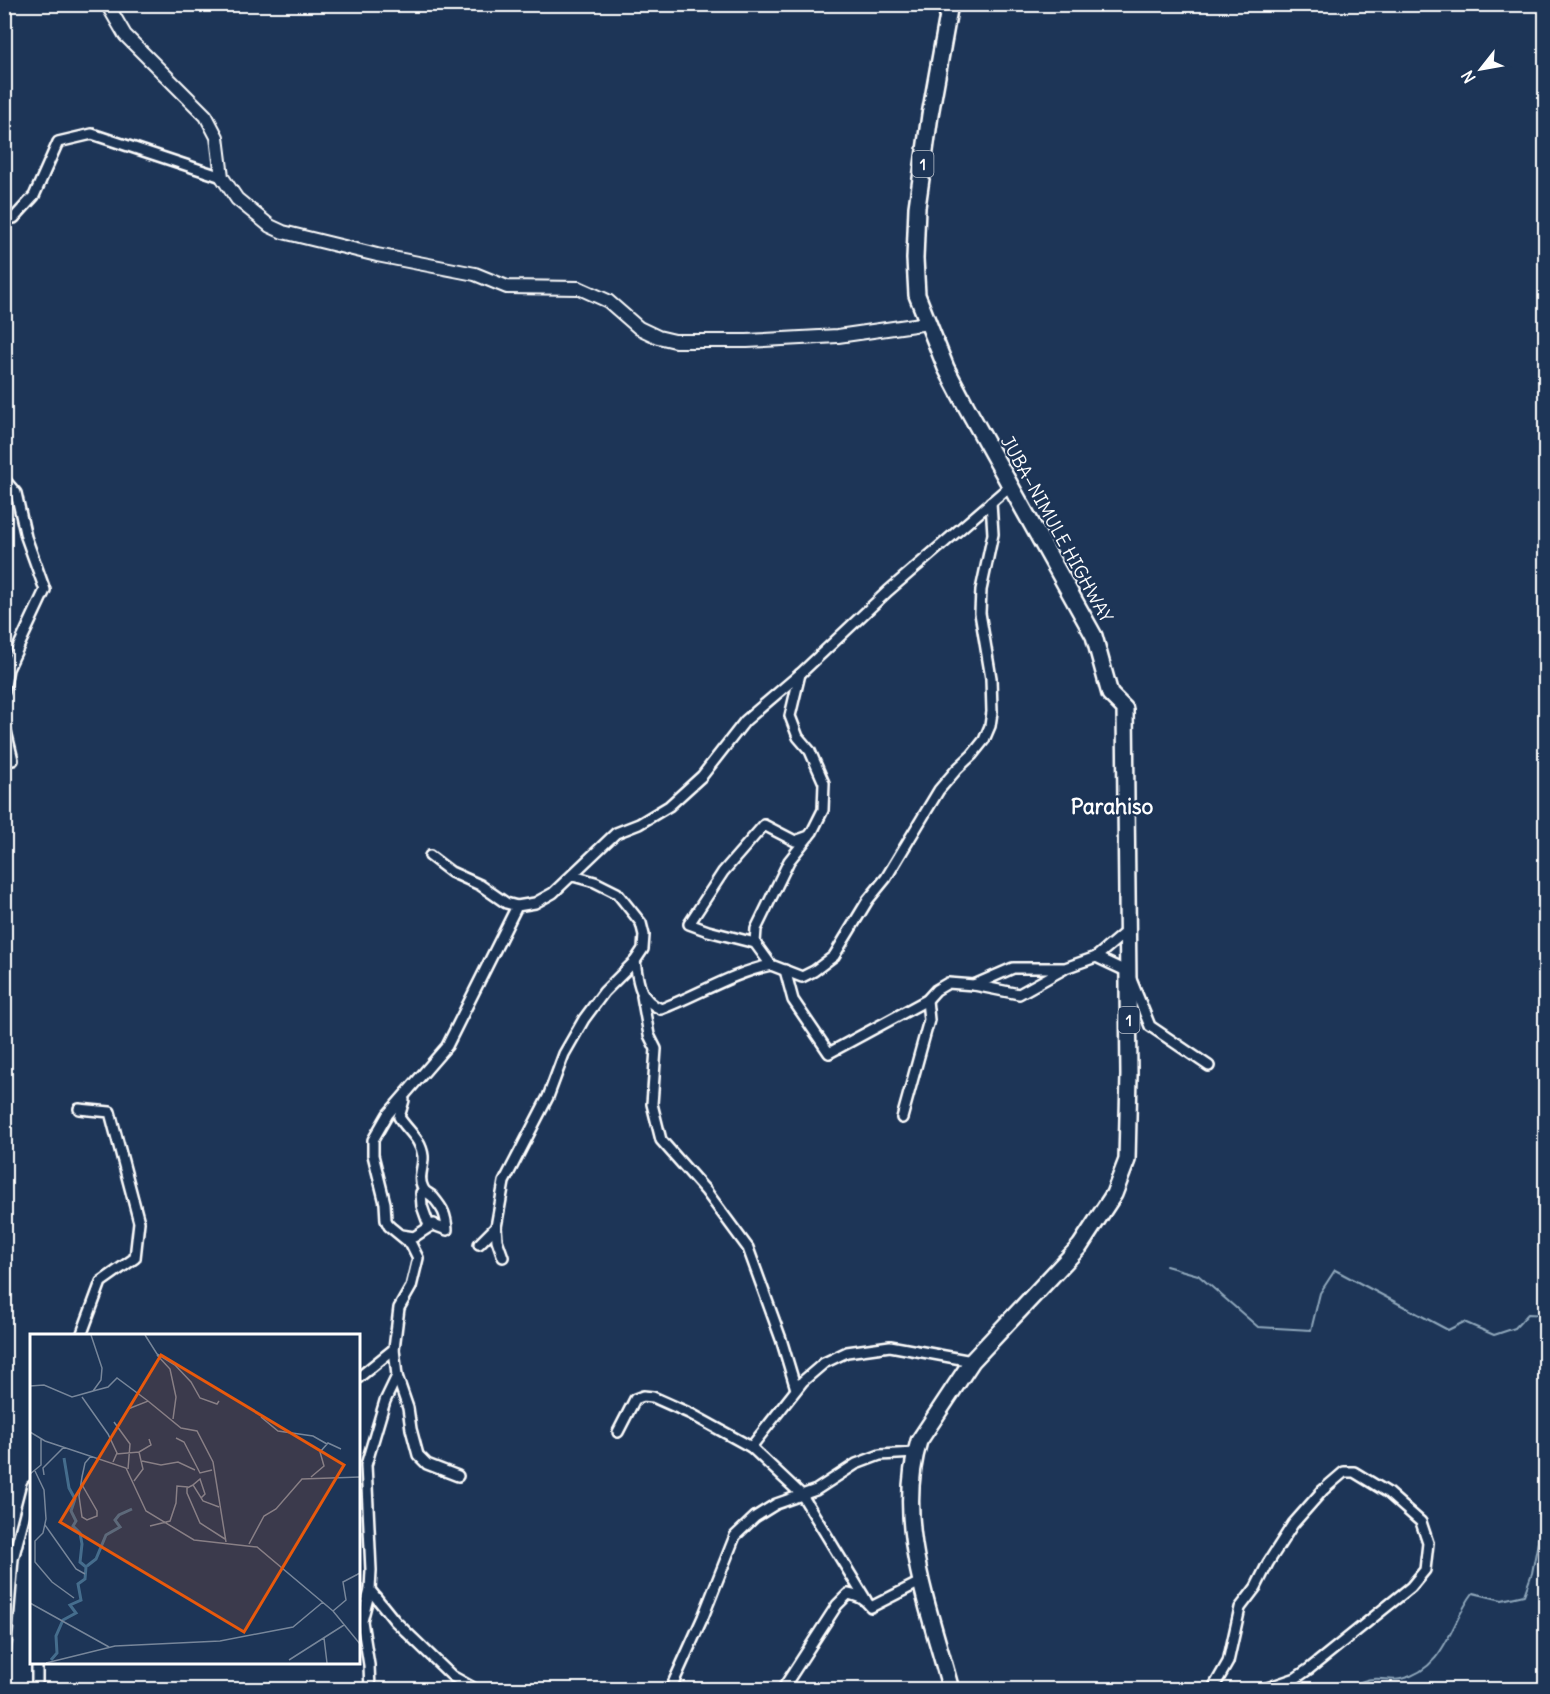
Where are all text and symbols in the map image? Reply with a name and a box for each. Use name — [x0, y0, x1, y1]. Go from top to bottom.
north arrow — [1451, 39, 1511, 99]
text: N — [1457, 67, 1480, 87]
road number: 1 — [912, 151, 934, 177]
street label: JUBA–NIMULE HIGHWAY — [996, 431, 1118, 627]
district label: Parahiso — [1071, 793, 1153, 820]
road number: 1 — [1118, 1007, 1140, 1033]
inset map — [30, 1334, 360, 1664]

